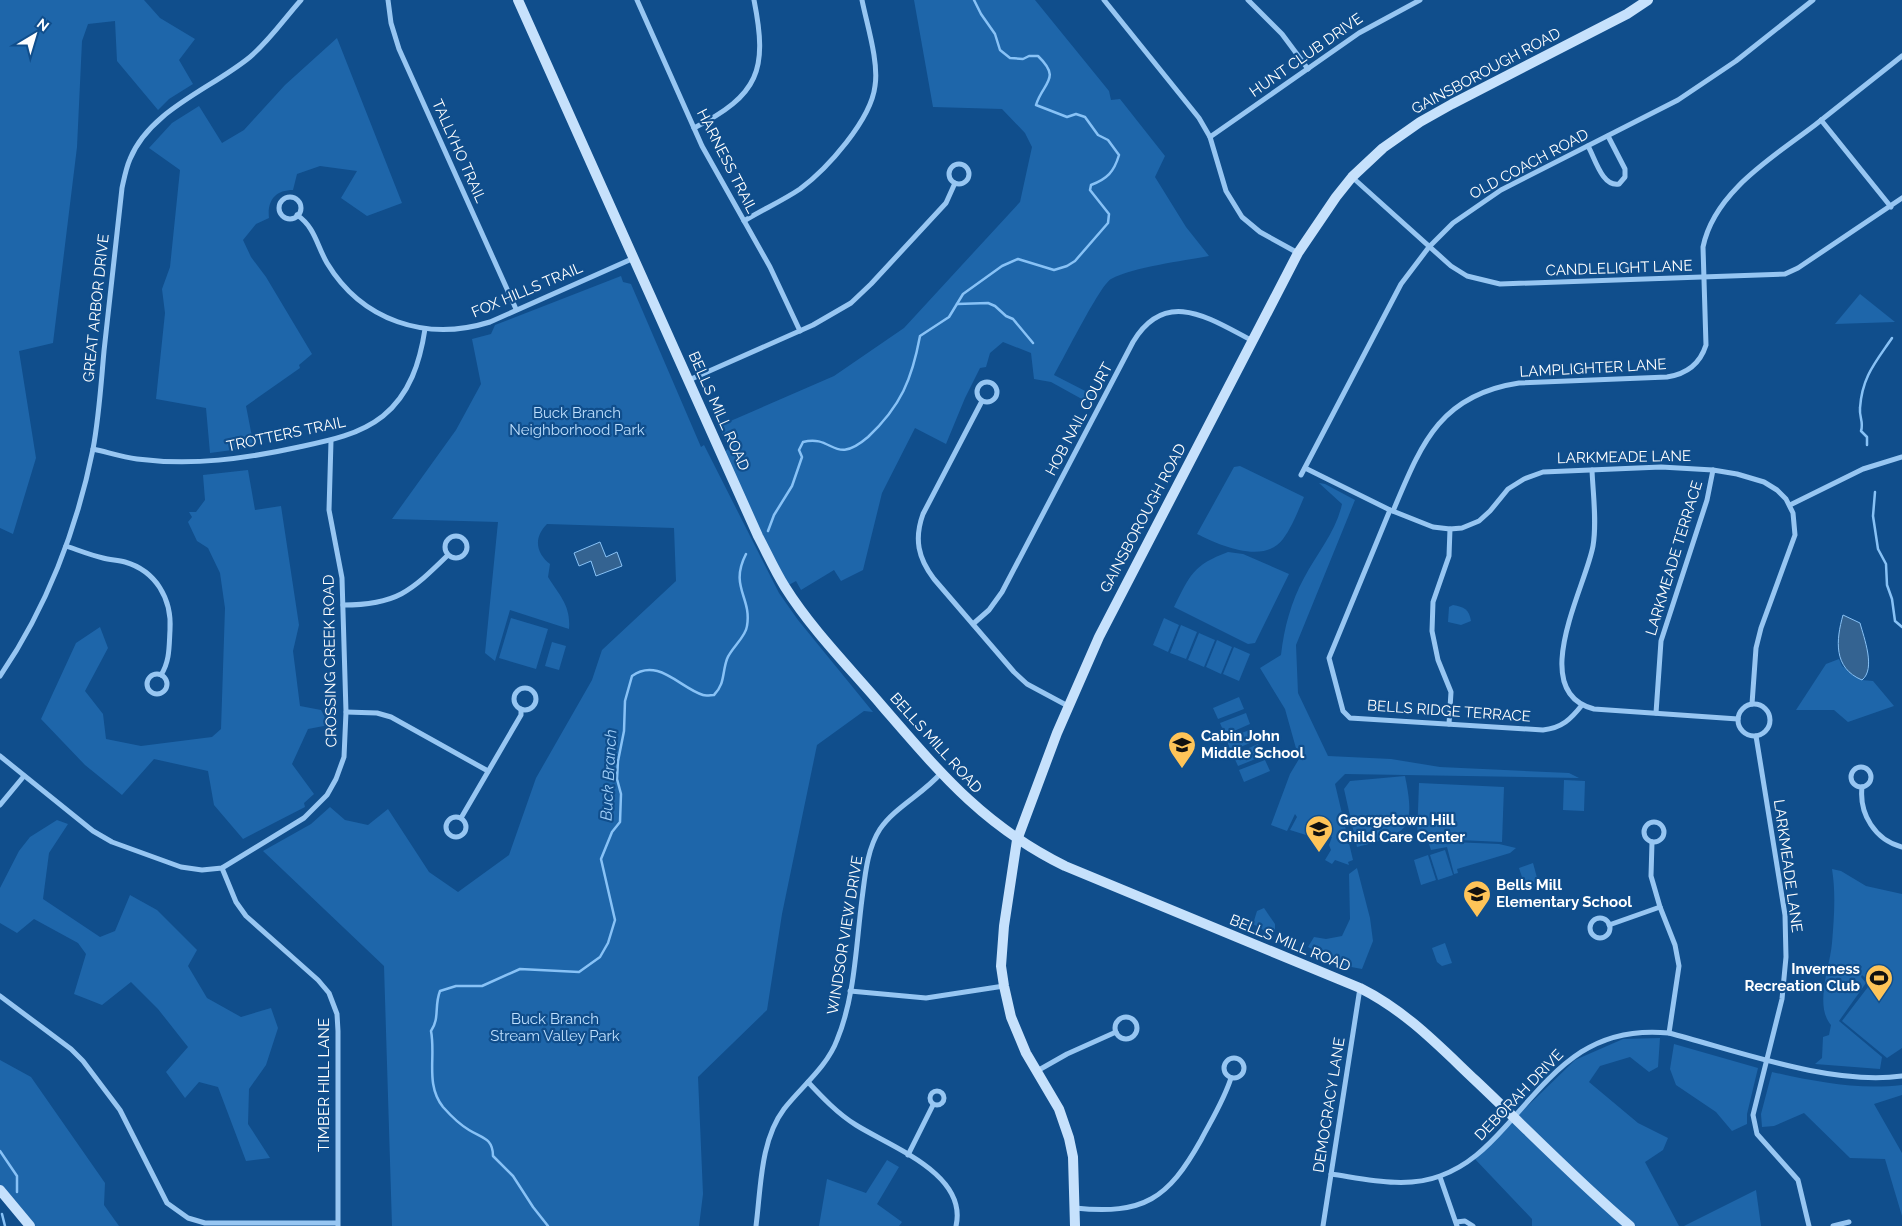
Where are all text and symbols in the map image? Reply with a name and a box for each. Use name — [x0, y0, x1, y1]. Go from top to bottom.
street label: HUNT CLUB DRIVE — [1246, 9, 1366, 101]
north arrow — [10, 10, 60, 60]
text: N — [34, 15, 52, 34]
street label: GAINSBOROUGH ROAD — [1408, 24, 1564, 118]
street label: TALLYHO TRAIL — [428, 97, 490, 206]
street label: HARNESS TRAIL — [693, 106, 761, 216]
street label: OLD COACH ROAD — [1466, 125, 1592, 203]
street label: GREAT ARBOR DRIVE — [79, 233, 113, 383]
street label: CANDLELIGHT LANE — [1545, 256, 1693, 280]
street label: FOX HILLS TRAIL — [469, 258, 585, 321]
street label: BELLS MILL ROAD — [685, 348, 754, 474]
street label: LAMPLIGHTER LANE — [1519, 355, 1667, 381]
street label: HOB NAIL COURT — [1042, 359, 1116, 479]
park label: Buck Branch Neighborhood Park — [509, 404, 645, 439]
street label: TROTTERS TRAIL — [225, 413, 347, 455]
street label: GAINSBOROUGH ROAD — [1096, 440, 1190, 596]
street label: LARKMEADE LANE — [1557, 447, 1691, 467]
street label: LARKMEADE TERRACE — [1642, 478, 1706, 638]
street label: CROSSING CREEK ROAD — [319, 574, 341, 747]
street label: BELLS MILL ROAD — [886, 689, 986, 797]
street label: BELLS RIDGE TERRACE — [1367, 696, 1531, 726]
place label: Cabin John Middle School — [1201, 727, 1304, 762]
water label: Buck Branch — [597, 729, 620, 821]
school or university icon: Cabin John Middle School — [1167, 730, 1197, 769]
street label: LARKMEADE LANE — [1770, 798, 1806, 934]
place label: Georgetown Hill Child Care Center — [1338, 811, 1465, 846]
school or university icon: Georgetown Hill Child Care Center — [1304, 814, 1334, 853]
street label: WINDSOR VIEW DRIVE — [824, 854, 866, 1016]
place label: Bells Mill Elementary School — [1496, 876, 1632, 911]
school or university icon: Bells Mill Elementary School — [1462, 879, 1492, 918]
street label: BELLS MILL ROAD — [1227, 911, 1353, 976]
place label: Inverness Recreation Club — [1744, 960, 1860, 995]
sports icon: Inverness Recreation Club — [1864, 963, 1894, 1002]
park label: Buck Branch Stream Valley Park — [490, 1010, 620, 1045]
street label: TIMBER HILL LANE — [315, 1018, 333, 1152]
street label: DEMOCRACY LANE — [1309, 1036, 1349, 1174]
street label: DEBORAH DRIVE — [1471, 1046, 1567, 1144]

